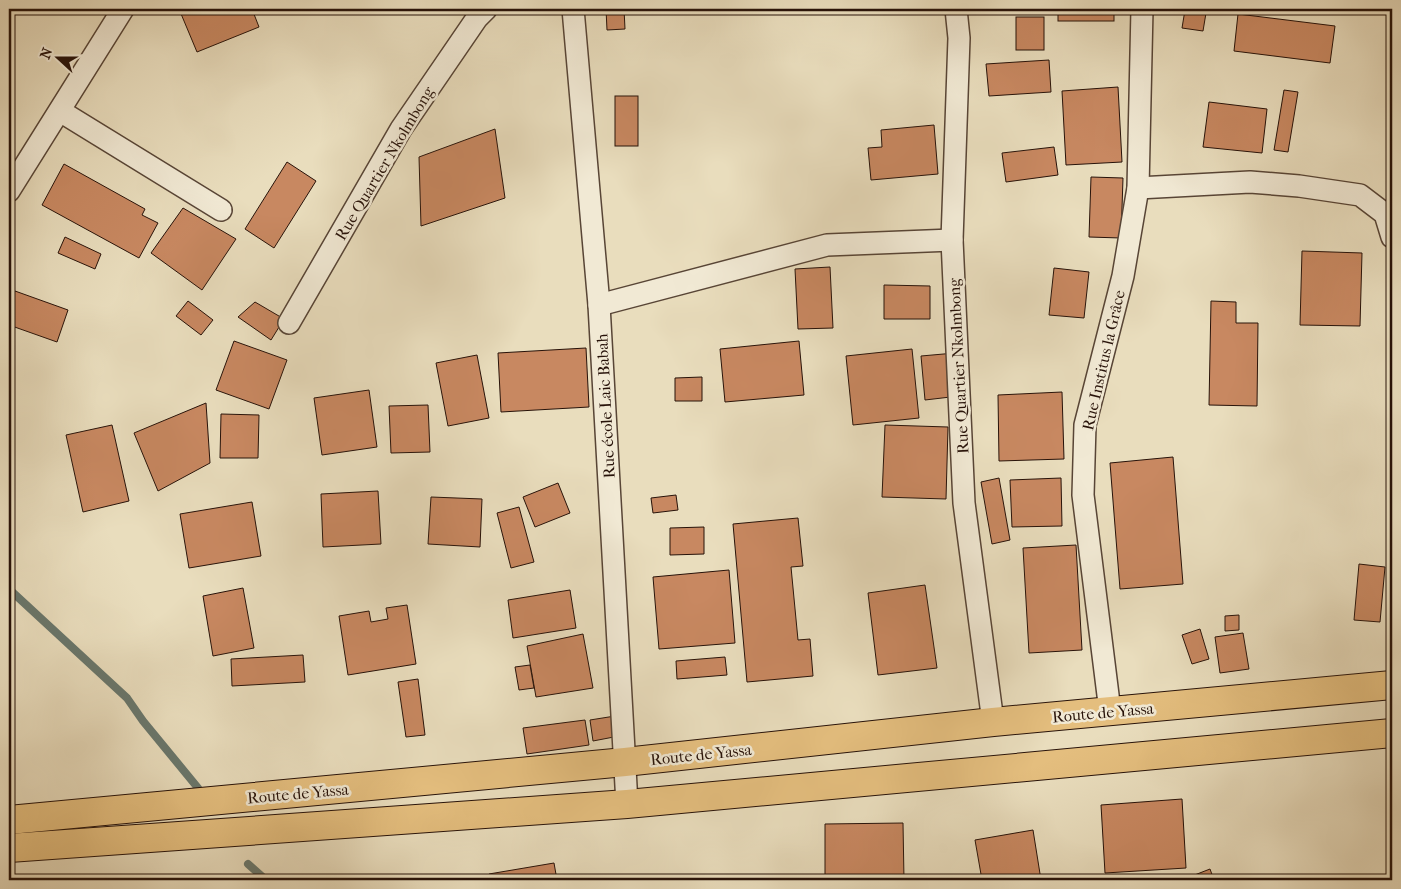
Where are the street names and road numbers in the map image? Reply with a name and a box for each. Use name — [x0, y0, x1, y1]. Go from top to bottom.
street label: Rue Quartier Nkolmbong — [331, 83, 438, 244]
street label: Rue Quartier Nkolmbong — [944, 277, 973, 454]
street label: Rue Institus la Grâce — [1078, 288, 1129, 432]
street label: Rue école Laic Babah — [592, 333, 619, 479]
street label: Route de Yassa — [1052, 699, 1155, 726]
street label: Route de Yassa — [649, 740, 753, 769]
street label: Route de Yassa — [247, 780, 350, 807]

